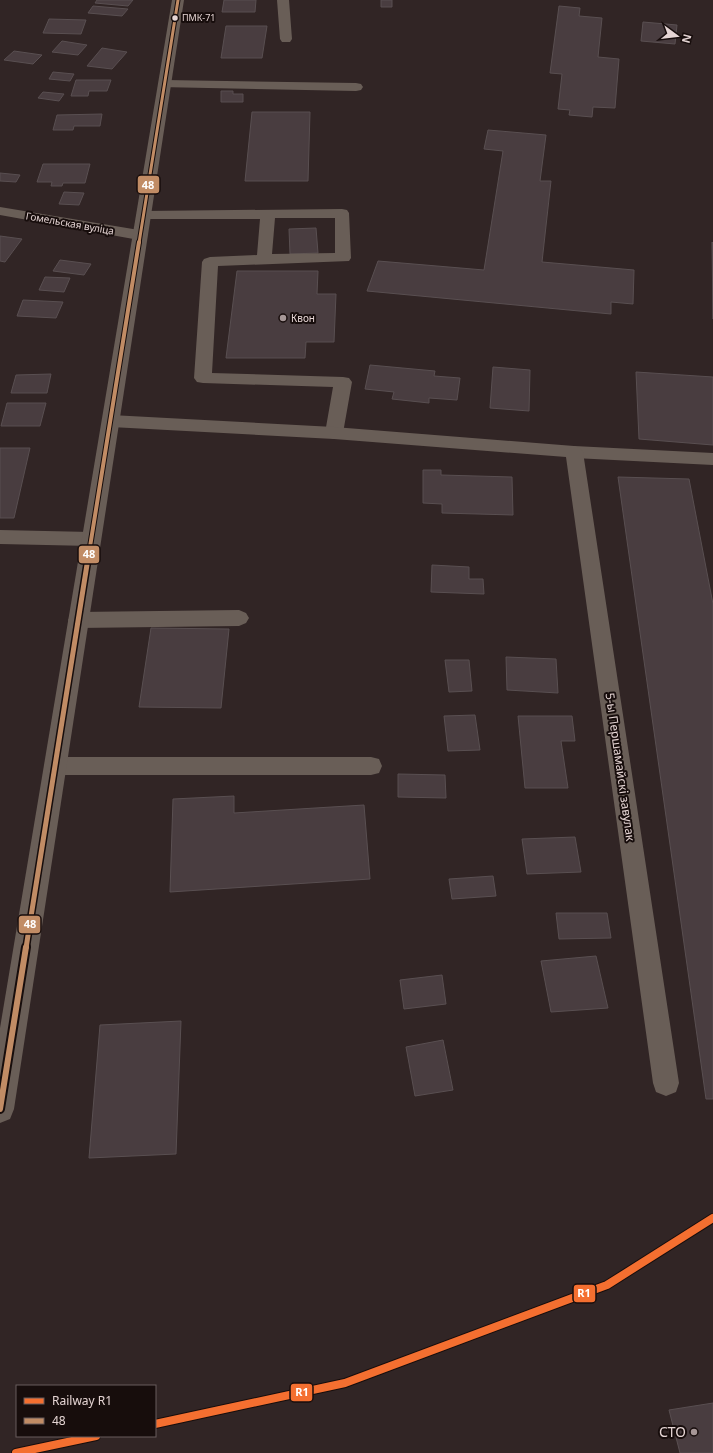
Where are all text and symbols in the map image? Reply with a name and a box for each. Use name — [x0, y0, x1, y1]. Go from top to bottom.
place label: ПМК-71 — [182, 11, 216, 24]
marker: ПМК-71 — [170, 13, 180, 23]
north arrow — [657, 16, 697, 56]
text: N — [679, 32, 696, 45]
line badge: 48 — [137, 175, 160, 194]
text: 48 — [142, 177, 154, 192]
street label: Гомельская вуліца — [25, 208, 115, 238]
place label: Квон — [291, 311, 315, 325]
marker: Квон — [278, 313, 288, 323]
line badge: 48 — [78, 545, 100, 564]
text: 48 — [83, 546, 95, 561]
street label: 5-ы Першамайскі завулак — [602, 692, 639, 843]
line badge: 48 — [18, 915, 41, 934]
text: 48 — [24, 916, 36, 931]
line badge: R1 — [573, 1284, 596, 1303]
text: R1 — [577, 1285, 591, 1300]
line badge: R1 — [290, 1383, 313, 1402]
text: R1 — [295, 1384, 309, 1399]
legend — [16, 1385, 156, 1437]
text: Railway R1 — [52, 1392, 112, 1409]
text: 48 — [52, 1412, 66, 1429]
place label: СТО — [659, 1422, 686, 1441]
marker: СТО — [689, 1427, 699, 1437]

